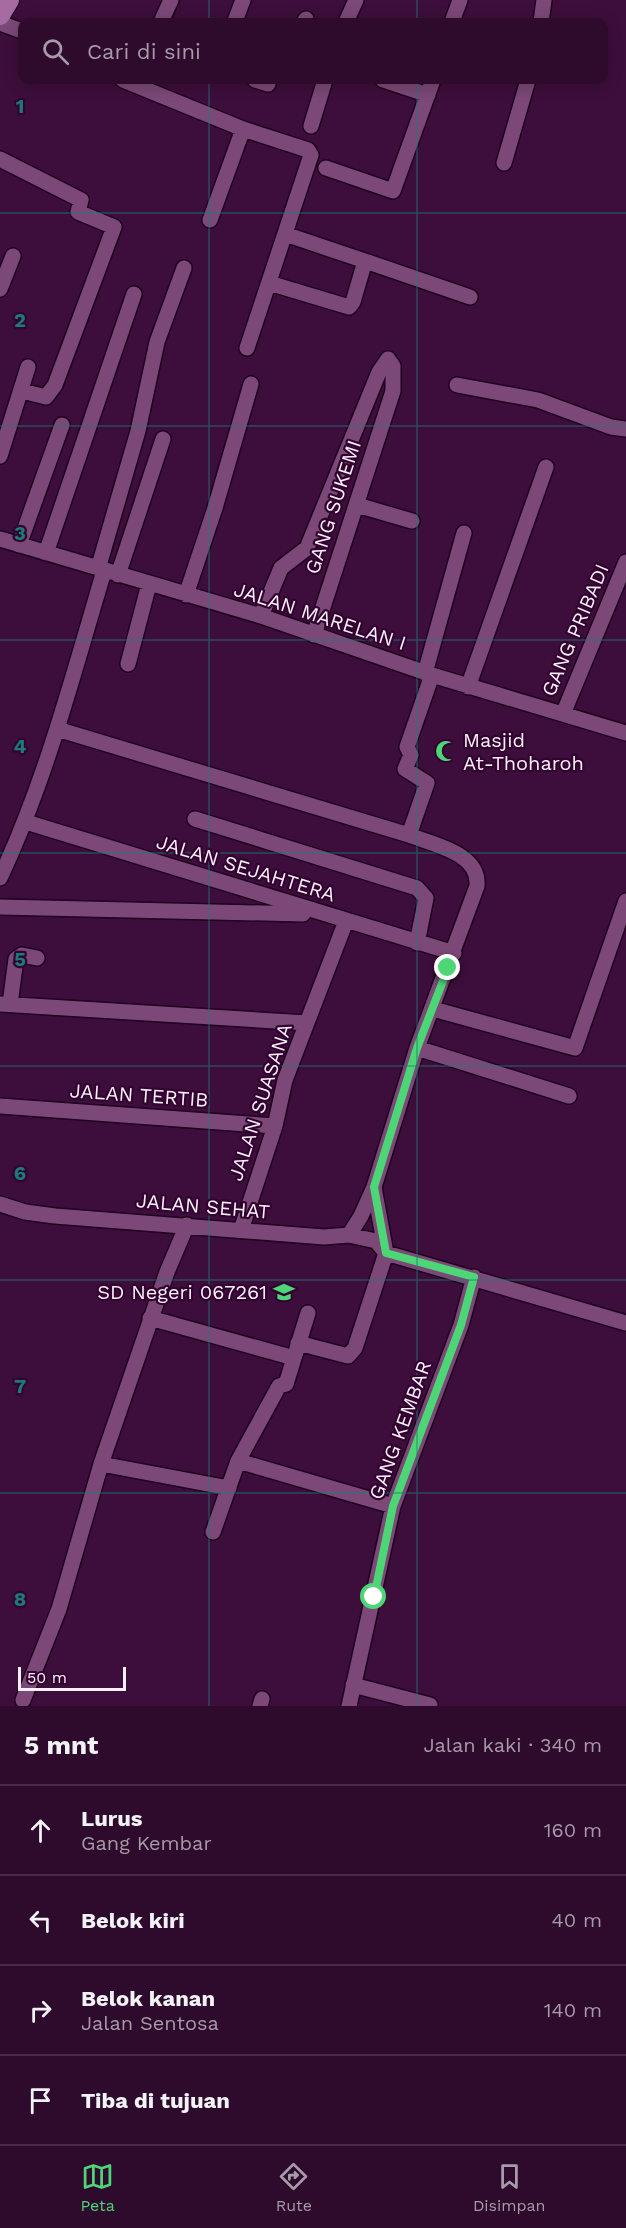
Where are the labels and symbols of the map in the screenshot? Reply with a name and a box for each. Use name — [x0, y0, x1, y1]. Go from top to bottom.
text: 1 — [16, 94, 24, 118]
text: 2 — [14, 308, 26, 332]
street label: GANG SUKEMI — [300, 437, 366, 577]
text: 3 — [14, 521, 26, 545]
street label: GANG PRIBADI — [536, 560, 614, 700]
street label: JALAN MARELAN I — [231, 577, 409, 655]
place label: Masjid At-Thoharoh — [463, 728, 584, 775]
text: 4 — [14, 734, 27, 758]
mosque icon: Masjid At-Thoharoh — [434, 739, 458, 763]
street label: JALAN SEJAHTERA — [153, 829, 339, 907]
text: 5 — [14, 947, 26, 971]
route end — [434, 954, 460, 980]
street label: JALAN SUASANA — [223, 1020, 297, 1184]
street label: JALAN TERTIB — [69, 1078, 209, 1112]
text: 6 — [14, 1161, 26, 1185]
street label: JALAN SEHAT — [135, 1188, 271, 1224]
place label: SD Negeri 067261 — [97, 1280, 267, 1304]
school or university icon: SD Negeri 067261 — [272, 1280, 296, 1304]
street label: GANG KEMBAR — [364, 1357, 436, 1503]
text: 7 — [14, 1374, 26, 1398]
route start — [360, 1583, 386, 1609]
text: 8 — [14, 1587, 26, 1611]
scale bar — [18, 1664, 126, 1692]

